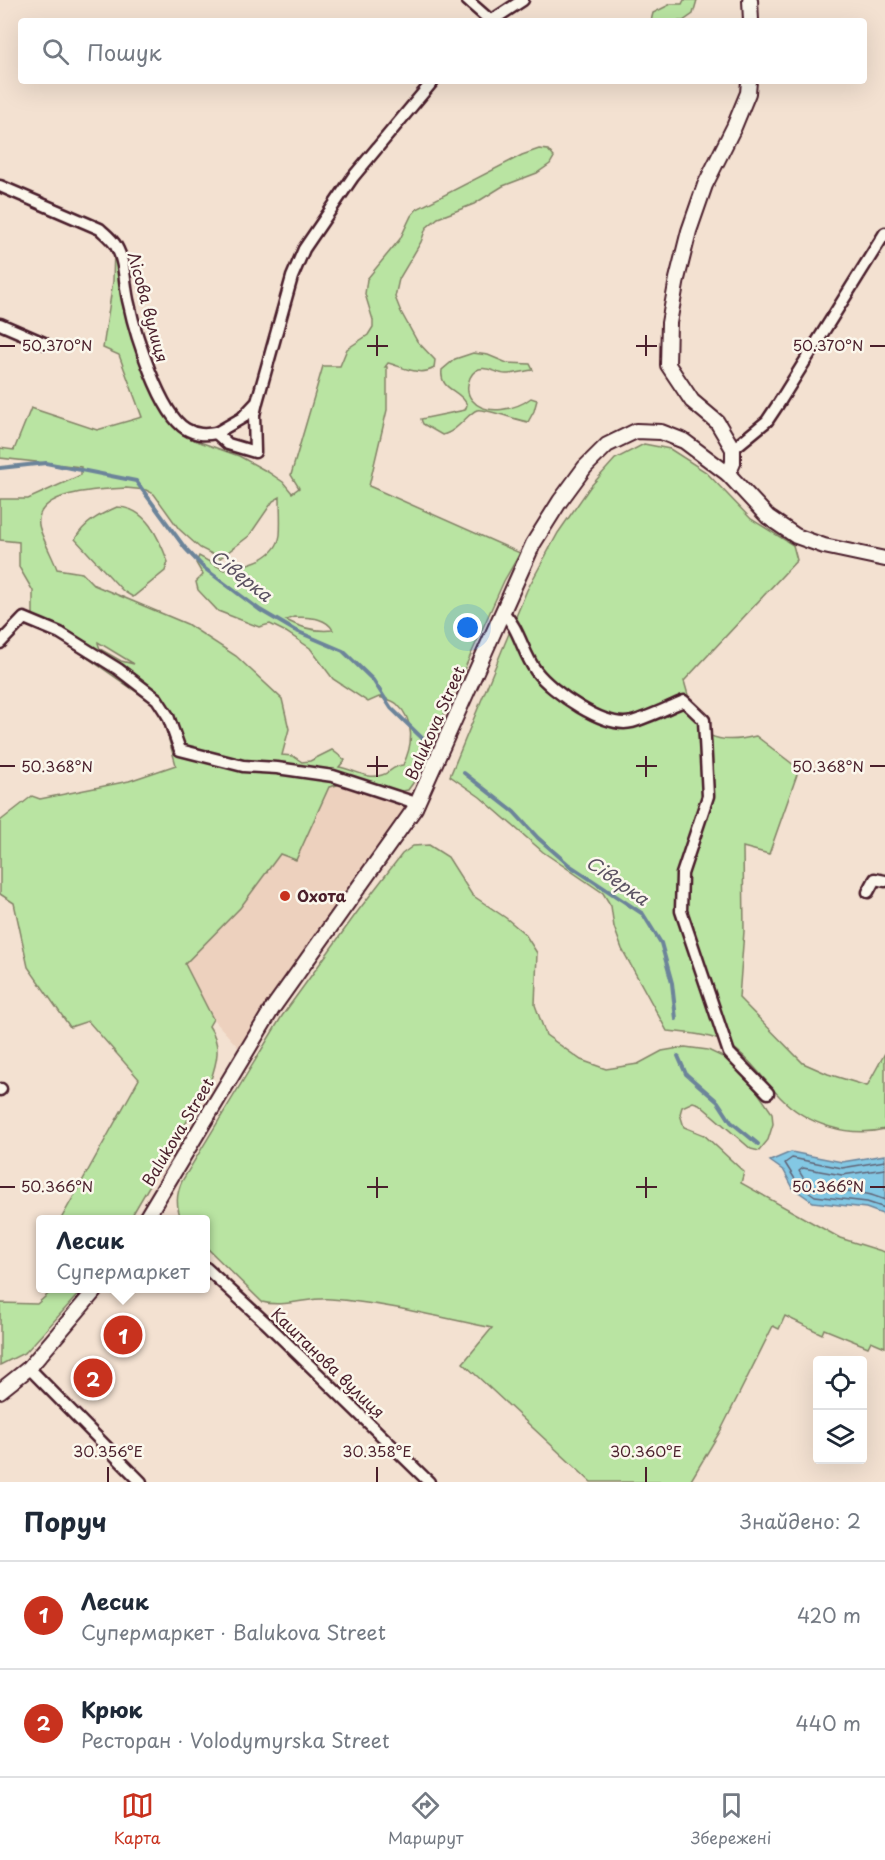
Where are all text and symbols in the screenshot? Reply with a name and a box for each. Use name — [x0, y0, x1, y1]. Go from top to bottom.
search box — [18, 18, 867, 84]
icon: search — [39, 35, 72, 68]
text: Пошук — [87, 35, 162, 68]
street label: Лісова вулиця — [123, 249, 175, 365]
text: 50.370°N — [21, 333, 93, 356]
text: 50.370°N — [792, 333, 864, 356]
water label: Сіверка — [206, 542, 279, 608]
your location — [453, 613, 482, 642]
street label: Balukova Street — [398, 661, 470, 784]
text: 50.368°N — [21, 754, 93, 777]
text: 50.368°N — [792, 754, 864, 777]
water label: Сіверка — [581, 848, 655, 912]
place label: Охота — [297, 883, 346, 907]
marker: Охота — [278, 889, 292, 903]
street label: Balukova Street — [135, 1072, 219, 1190]
text: 50.366°N — [21, 1174, 93, 1197]
text: 50.366°N — [792, 1174, 864, 1197]
popup — [36, 1215, 210, 1293]
text: Лесик — [56, 1223, 124, 1256]
text: Супермаркет — [56, 1256, 190, 1286]
street label: Каштанова вулиця — [267, 1302, 391, 1423]
pin: 1 — [104, 1312, 142, 1358]
pin: 2 — [74, 1356, 112, 1400]
map controls — [813, 1356, 867, 1464]
button: locate — [813, 1356, 867, 1410]
button: layers — [813, 1410, 867, 1464]
text: 30.356°E — [73, 1439, 143, 1462]
text: 30.358°E — [342, 1439, 412, 1462]
text: 30.360°E — [610, 1439, 682, 1462]
text: Поруч — [24, 1502, 107, 1541]
text: Знайдено: 2 — [740, 1506, 861, 1536]
text: Лесик — [81, 1584, 149, 1617]
text: 1 — [39, 1600, 48, 1630]
text: 420 m — [797, 1600, 861, 1630]
text: Супермаркет · Balukova Street — [81, 1617, 386, 1647]
text: Крюк — [81, 1692, 142, 1725]
text: 2 — [36, 1708, 51, 1738]
text: 440 m — [796, 1708, 861, 1738]
text: Ресторан · Volodymyrska Street — [81, 1725, 390, 1755]
tab: Карта — [114, 1789, 161, 1849]
tab: Маршрут — [388, 1789, 464, 1849]
tab: Збережені — [691, 1789, 771, 1849]

